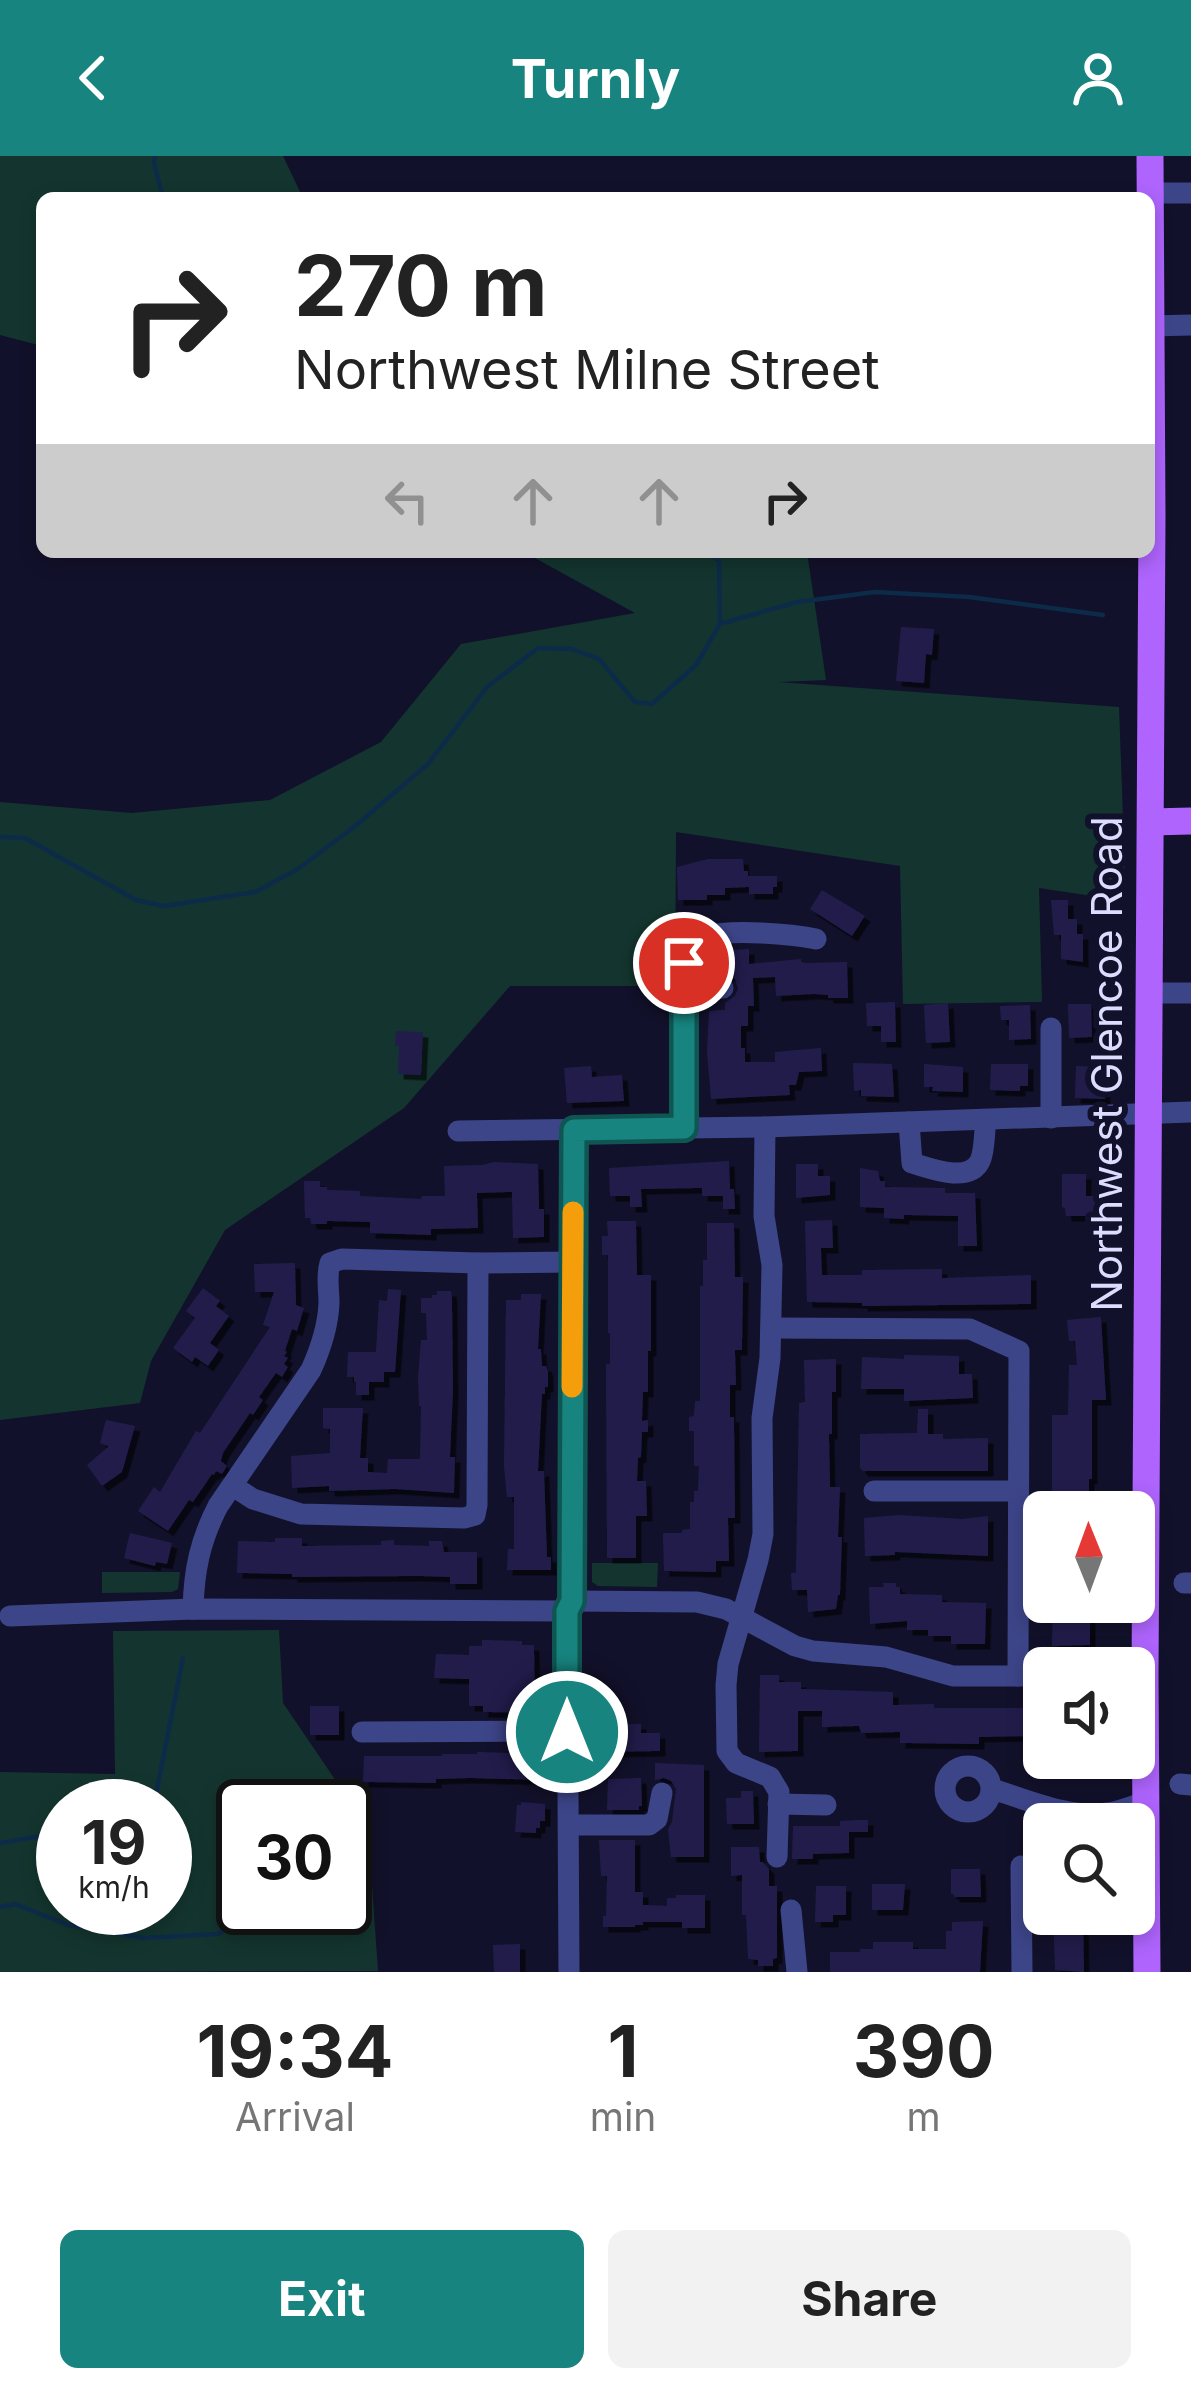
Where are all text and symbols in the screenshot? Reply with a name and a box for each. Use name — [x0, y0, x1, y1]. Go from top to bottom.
icon: back — [60, 45, 126, 111]
icon: person — [1065, 45, 1131, 111]
text: Turnly — [511, 46, 680, 111]
text: 270 m — [294, 235, 548, 336]
icon: right — [96, 240, 252, 396]
text: Northwest Milne Street — [294, 337, 880, 402]
icon: left — [374, 468, 440, 534]
icon: ahead — [500, 468, 566, 534]
icon: ahead — [626, 468, 692, 534]
icon: right — [752, 468, 818, 534]
street label: Northwest Glencoe Road — [1081, 816, 1132, 1312]
pin — [633, 912, 735, 1014]
icon: arrive — [651, 930, 717, 996]
north arrow — [1023, 1491, 1155, 1623]
map controls — [1023, 1491, 1155, 1935]
button: sound — [1023, 1647, 1155, 1779]
position arrow — [504, 1669, 630, 1795]
speed limit sign: 30 — [216, 1779, 372, 1935]
button: search — [1023, 1803, 1155, 1935]
text: 19 — [82, 1806, 146, 1878]
text: km/h — [78, 1869, 150, 1905]
text: 19:34 — [196, 2007, 393, 2094]
text: 1 — [608, 2007, 639, 2094]
text: 390 — [853, 2007, 995, 2094]
text: Arrival — [235, 2093, 355, 2140]
text: min — [590, 2093, 656, 2140]
text: m — [907, 2093, 941, 2140]
button: Exit — [60, 2230, 584, 2368]
button: Share — [608, 2230, 1131, 2368]

